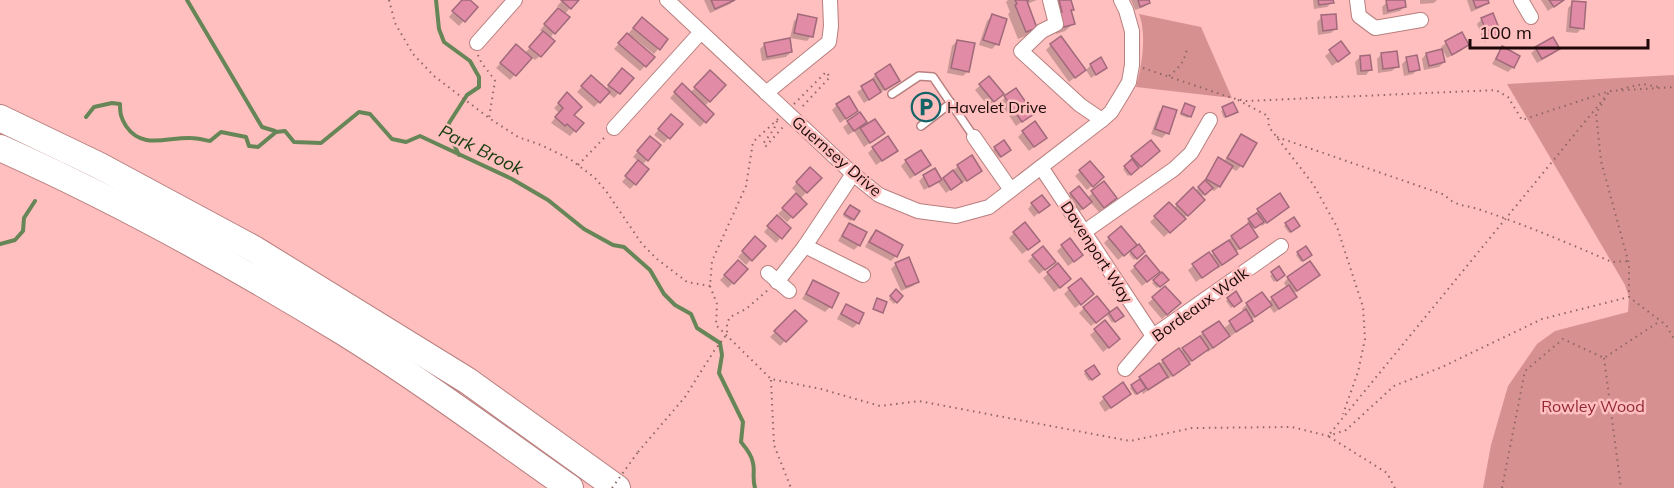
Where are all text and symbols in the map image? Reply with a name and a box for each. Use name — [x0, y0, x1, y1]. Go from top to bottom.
scale bar — [1470, 12, 1648, 50]
text: 100 m — [1479, 21, 1532, 44]
parking icon: Havelet Drive — [910, 91, 942, 123]
place label: Havelet Drive — [947, 97, 1047, 117]
street label: Guernsey Drive — [788, 111, 886, 201]
water label: Park Brook — [435, 119, 528, 180]
street label: Davenport Way — [1057, 197, 1138, 307]
street label: Bordeaux Walk — [1148, 262, 1253, 346]
park label: Rowley Wood — [1541, 396, 1645, 416]

